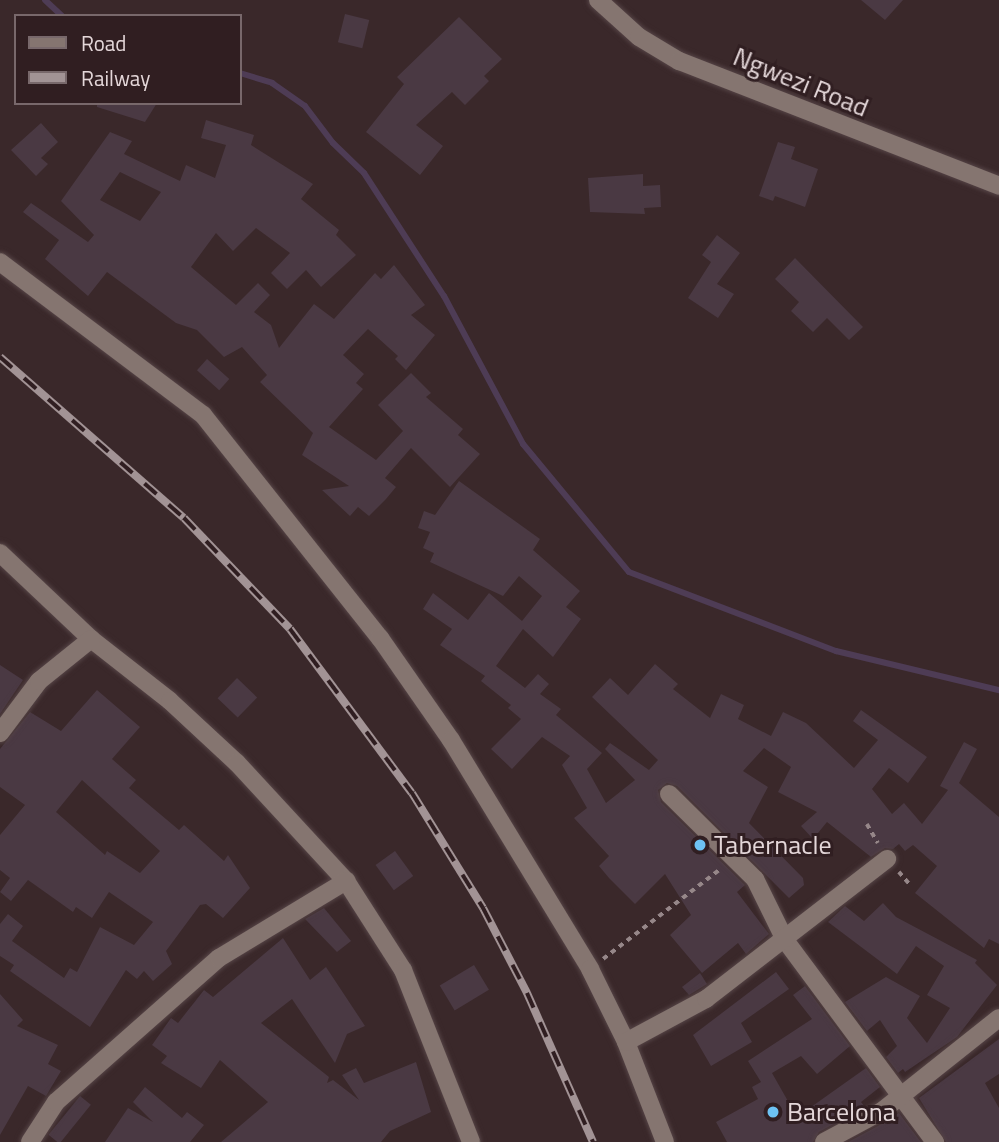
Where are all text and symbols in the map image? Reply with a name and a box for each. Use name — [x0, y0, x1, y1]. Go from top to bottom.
legend — [14, 14, 242, 105]
text: Road — [81, 27, 126, 59]
street label: Ngwezi Road — [729, 41, 873, 123]
text: Railway — [81, 62, 150, 94]
place label: Tabernacle — [714, 829, 832, 861]
marker: Tabernacle — [692, 837, 708, 853]
place label: Barcelona — [787, 1096, 896, 1128]
marker: Barcelona — [765, 1104, 781, 1120]

